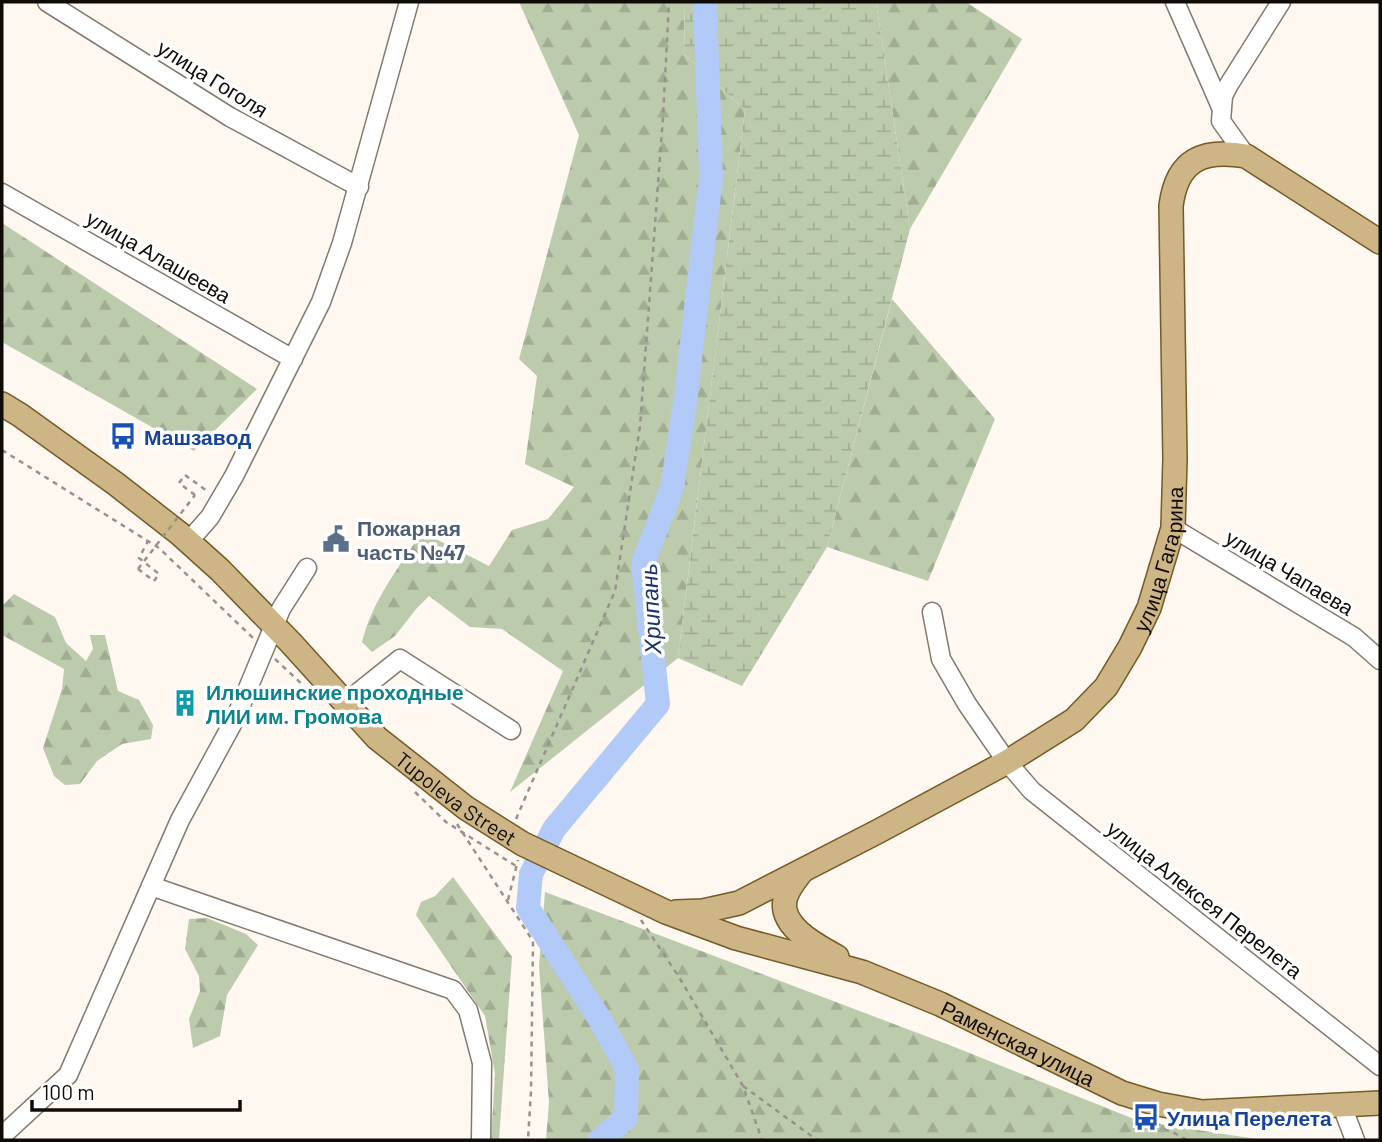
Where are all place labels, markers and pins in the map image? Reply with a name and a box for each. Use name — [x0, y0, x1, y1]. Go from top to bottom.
bus stop icon: Машзавод — [108, 421, 138, 451]
place label: Машзавод — [144, 424, 251, 449]
place label: Пожарная часть №47 — [357, 515, 466, 564]
public building icon: Пожарная часть №47 — [321, 524, 351, 554]
place label: Илюшинские проходные ЛИИ им. Громова — [206, 679, 464, 728]
building icon: Илюшинские проходные ЛИИ им. Громова — [170, 688, 200, 718]
bus stop icon: Улица Перелета — [1131, 1102, 1161, 1132]
place label: Улица Перелета — [1167, 1105, 1332, 1130]

